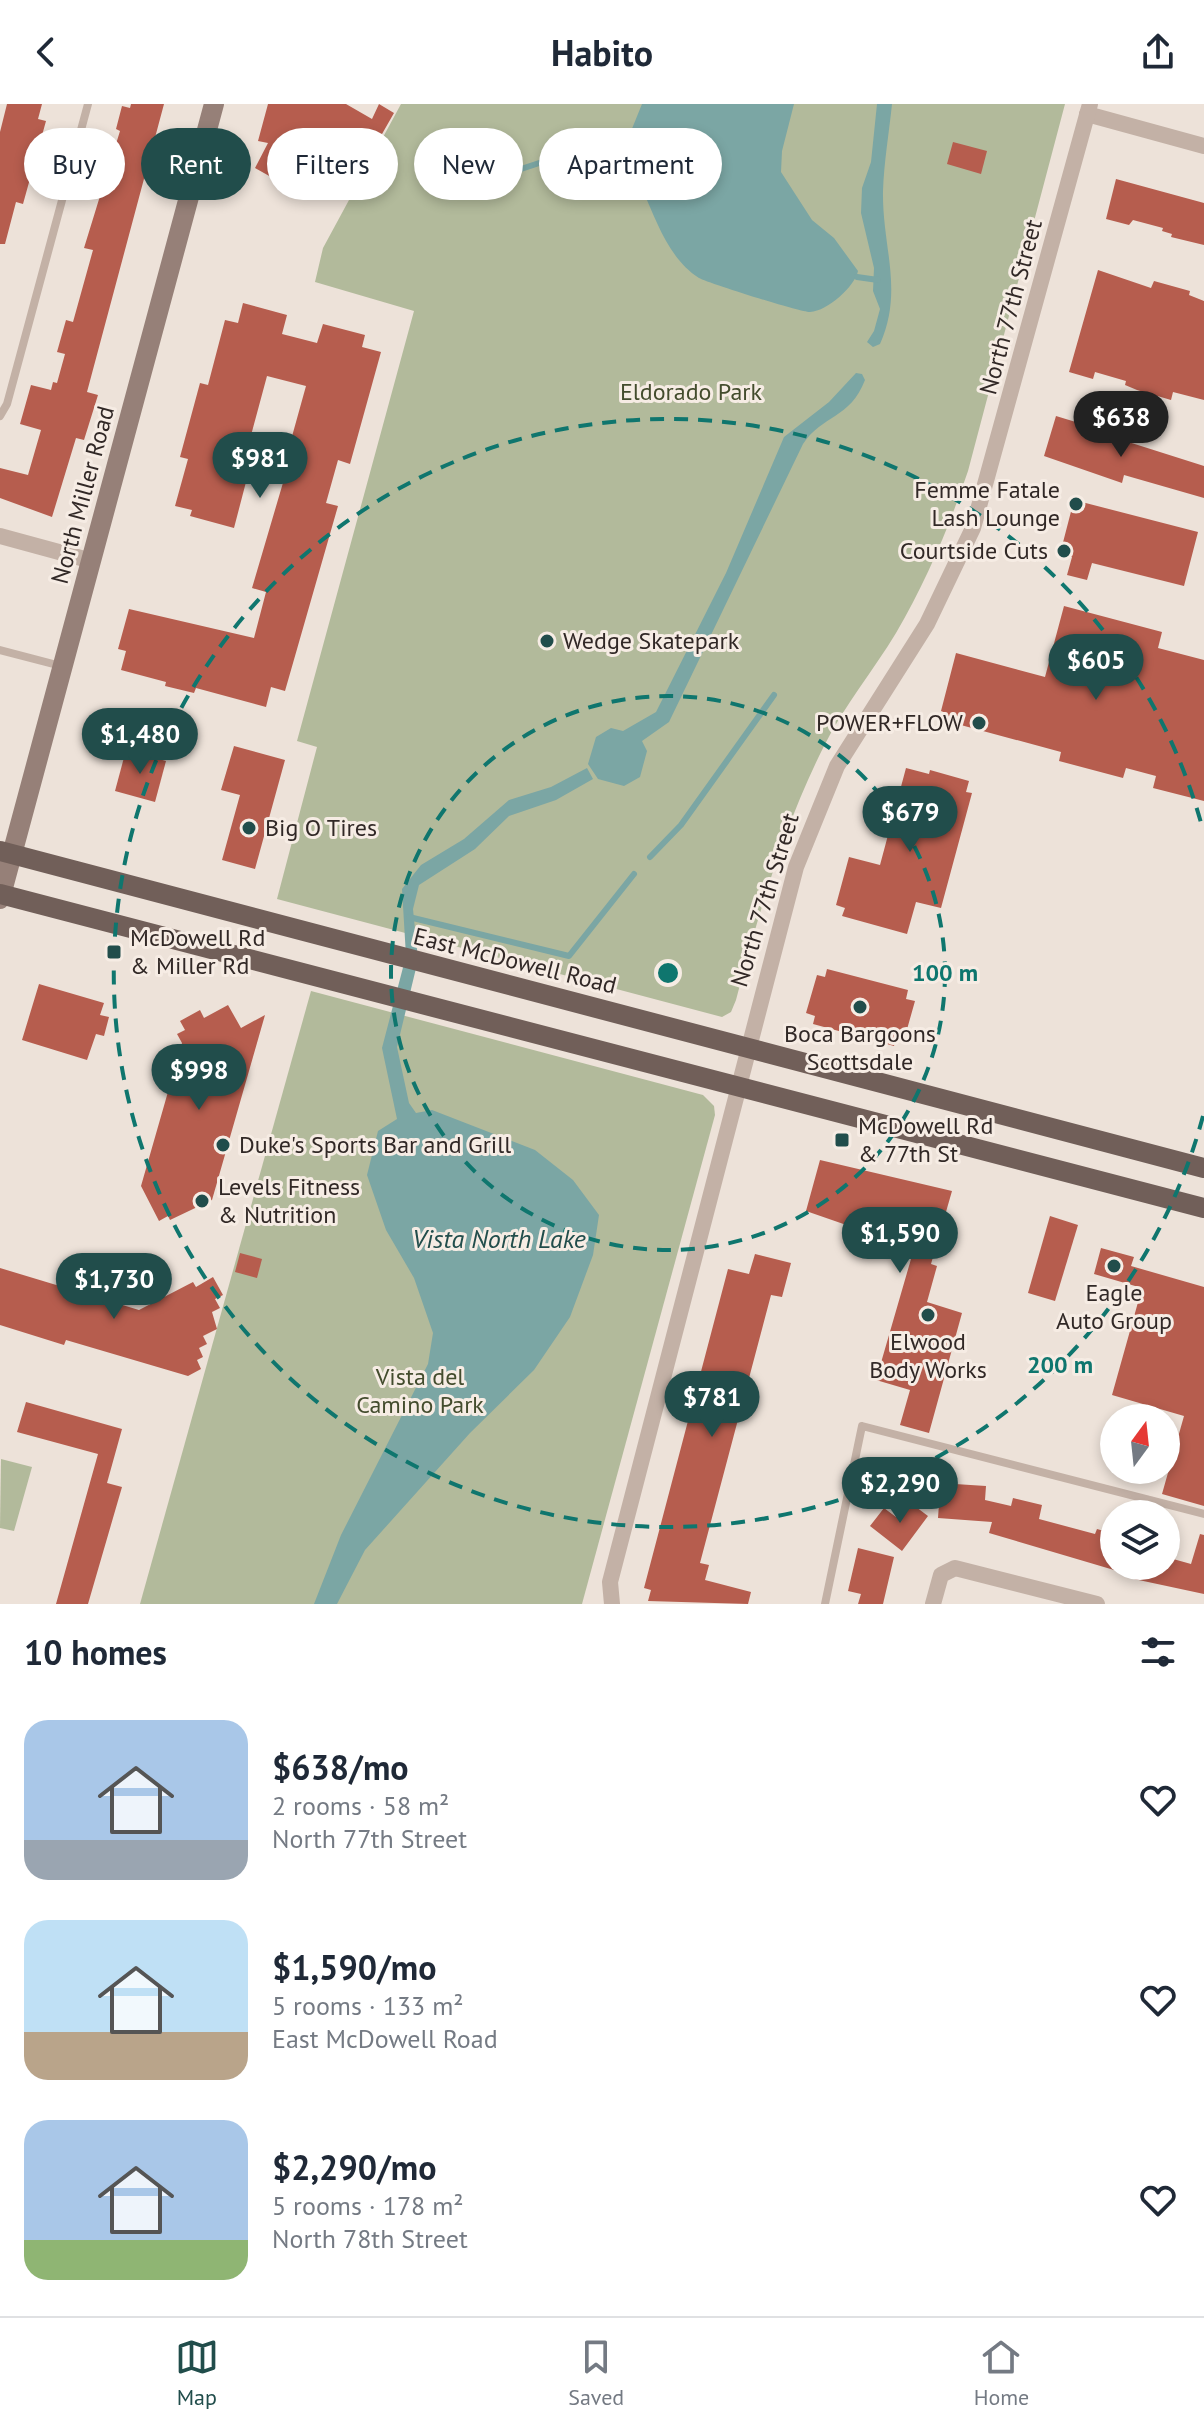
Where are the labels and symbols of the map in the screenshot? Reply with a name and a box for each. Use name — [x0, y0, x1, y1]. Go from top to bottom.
street label: North 77th Street — [972, 216, 1049, 398]
park label: Eldorado Park — [620, 376, 763, 407]
pin: $638 — [1074, 391, 1168, 459]
street label: North Miller Road — [44, 403, 121, 587]
pin: $981 — [213, 432, 307, 500]
place label: Femme Fatale Lash Lounge — [914, 474, 1060, 533]
marker: Femme Fatale Lash Lounge — [1067, 495, 1085, 513]
place label: Courtside Cuts — [900, 535, 1048, 566]
marker: Courtside Cuts — [1055, 542, 1073, 560]
place label: Wedge Skatepark — [563, 625, 740, 656]
marker: Wedge Skatepark — [538, 632, 556, 650]
pin: $605 — [1049, 634, 1143, 702]
place label: POWER+FLOW — [816, 707, 963, 738]
pin: $1,480 — [75, 708, 205, 776]
marker: POWER+FLOW — [970, 714, 988, 732]
pin: $679 — [863, 786, 957, 854]
street label: North 77th Street — [723, 809, 806, 991]
place label: Big O Tires — [265, 812, 377, 843]
marker: Big O Tires — [240, 819, 258, 837]
street label: East McDowell Road — [410, 920, 620, 1001]
place label: McDowell Rd & Miller Rd — [130, 922, 265, 981]
marker: McDowell Rd & Miller Rd — [105, 943, 123, 961]
text: 100 m — [912, 957, 978, 988]
centre of rings — [654, 959, 682, 987]
marker: Boca Bargoons Scottsdale — [851, 998, 869, 1016]
place label: Boca Bargoons Scottsdale — [784, 1018, 936, 1077]
pin: $998 — [152, 1044, 246, 1112]
place label: McDowell Rd & 77th St — [858, 1110, 993, 1169]
place label: Duke's Sports Bar and Grill — [239, 1129, 511, 1160]
marker: McDowell Rd & 77th St — [833, 1131, 851, 1149]
marker: Duke's Sports Bar and Grill — [214, 1136, 232, 1154]
place label: Levels Fitness & Nutrition — [218, 1171, 360, 1230]
marker: Levels Fitness & Nutrition — [193, 1192, 211, 1210]
pin: $1,590 — [835, 1207, 965, 1275]
water label: Vista North Lake — [412, 1222, 586, 1255]
pin: $1,730 — [49, 1253, 179, 1321]
marker: Eagle Auto Group — [1105, 1257, 1123, 1275]
place label: Eagle Auto Group — [1056, 1277, 1172, 1336]
marker: Elwood Body Works — [919, 1306, 937, 1324]
place label: Elwood Body Works — [869, 1326, 987, 1385]
text: 200 m — [1027, 1349, 1093, 1380]
park label: Vista del Camino Park — [356, 1361, 484, 1420]
pin: $781 — [665, 1371, 759, 1439]
north arrow — [1100, 1404, 1180, 1484]
pin: $2,290 — [835, 1457, 965, 1525]

